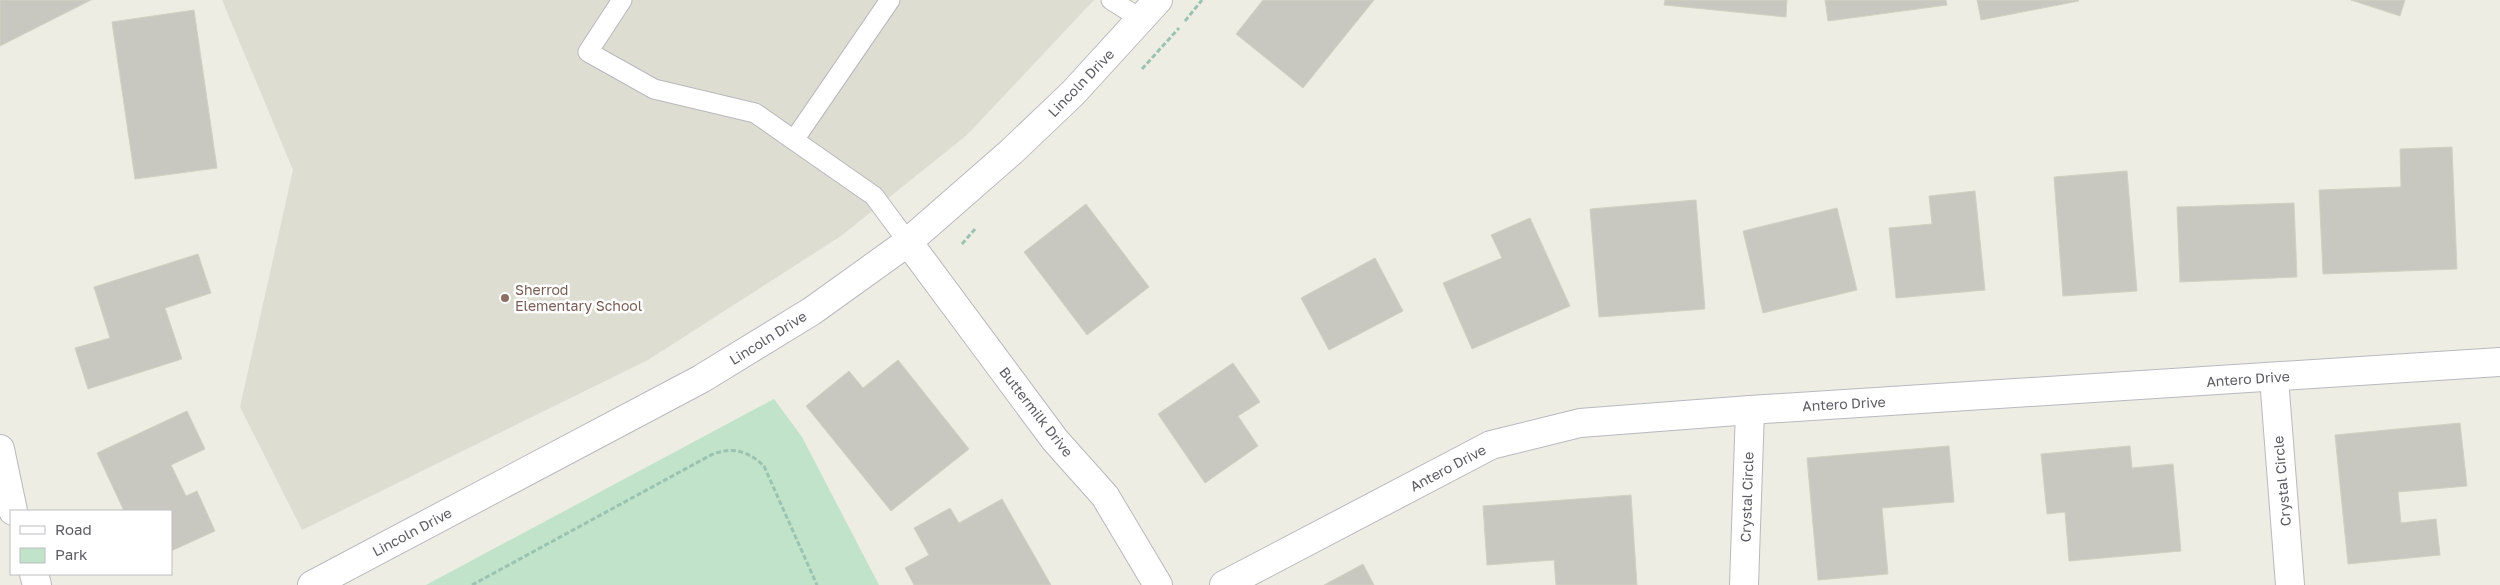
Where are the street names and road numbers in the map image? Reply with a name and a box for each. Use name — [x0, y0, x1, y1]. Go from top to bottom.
street label: Lincoln Drive — [1044, 45, 1117, 120]
street label: Lincoln Drive — [726, 307, 809, 368]
street label: Buttermilk Drive — [996, 363, 1077, 460]
street label: Antero Drive — [2206, 367, 2290, 390]
street label: Antero Drive — [1802, 393, 1886, 414]
street label: Crystal Circle — [2269, 435, 2294, 527]
street label: Antero Drive — [1407, 440, 1489, 495]
street label: Crystal Circle — [1736, 451, 1757, 543]
street label: Lincoln Drive — [369, 503, 454, 560]

